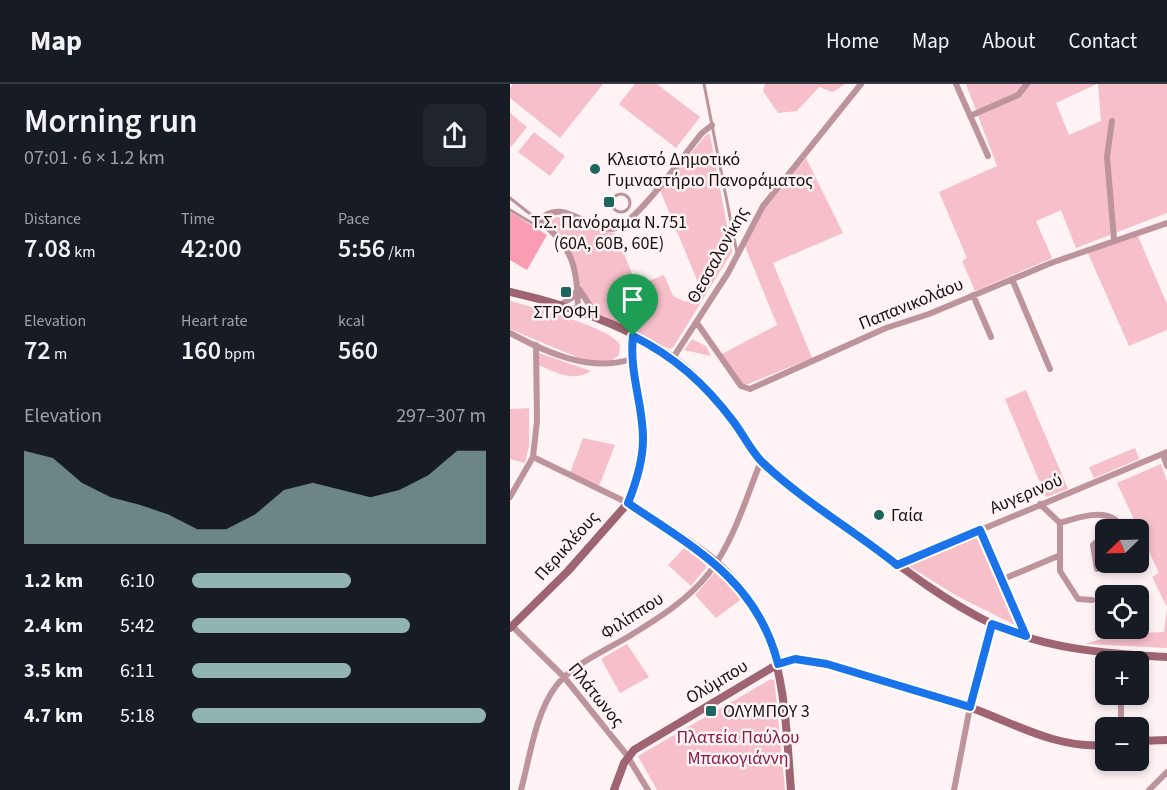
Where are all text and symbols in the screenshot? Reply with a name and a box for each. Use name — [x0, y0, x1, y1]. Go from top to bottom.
text: Map — [30, 21, 82, 61]
text: Home — [826, 26, 879, 56]
text: Map — [912, 26, 950, 56]
text: About — [983, 26, 1035, 56]
text: Contact — [1068, 26, 1137, 56]
text: Morning run — [24, 98, 198, 145]
button: share — [423, 104, 486, 167]
text: 07:01 · 6 × 1.2 km — [24, 144, 165, 172]
place label: Κλειστό Δημοτικό Γυμναστήριο Πανοράματος — [607, 147, 813, 193]
marker: Κλειστό Δημοτικό Γυμναστήριο Πανοράματος — [588, 162, 602, 176]
marker: Τ.Σ. Πανόραμα Ν.751 (60A, 60B, 60E) — [602, 195, 616, 209]
street label: Θεσσαλονίκης — [681, 202, 755, 308]
text: Distance — [24, 208, 81, 230]
text: Time — [181, 208, 215, 230]
text: Pace — [338, 208, 369, 230]
place label: Τ.Σ. Πανόραμα Ν.751 (60A, 60B, 60E) — [531, 210, 687, 256]
text: 7.08 — [24, 230, 71, 267]
text: 42:00 — [181, 230, 242, 267]
text: 5:56 — [338, 230, 385, 267]
text: km — [71, 241, 96, 263]
text: /km — [385, 241, 415, 263]
street label: Παπανικολάου — [855, 272, 967, 336]
pin — [607, 274, 658, 336]
icon: arrive — [616, 283, 649, 316]
marker: ΣΤΡΟΦΗ — [559, 285, 573, 299]
place label: ΣΤΡΟΦΗ — [533, 300, 599, 325]
text: Elevation — [24, 310, 86, 332]
text: Heart rate — [181, 310, 248, 332]
text: kcal — [338, 310, 365, 332]
text: 72 — [24, 332, 51, 369]
text: 160 — [181, 332, 221, 369]
text: 560 — [338, 332, 378, 369]
text: m — [51, 343, 67, 365]
text: bpm — [221, 343, 255, 365]
text: Elevation — [24, 402, 102, 430]
text: 297–307 m — [396, 402, 486, 430]
street label: Αυγερινού — [986, 467, 1066, 521]
place label: Γαία — [891, 503, 923, 528]
street label: Περικλέους — [529, 506, 605, 586]
marker: Γαία — [872, 508, 886, 522]
north arrow — [1095, 519, 1149, 573]
map controls — [1095, 519, 1149, 771]
text: 1.2 km — [24, 567, 83, 595]
text: 6:10 — [120, 567, 155, 595]
button: locate — [1095, 585, 1149, 639]
street label: Φιλίππου — [596, 586, 668, 646]
text: 2.4 km — [24, 612, 83, 640]
text: 5:42 — [120, 612, 155, 640]
button: + — [1095, 651, 1149, 705]
street label: Ολύμπου — [681, 654, 753, 710]
text: 3.5 km — [24, 657, 83, 685]
text: 6:11 — [120, 657, 155, 685]
street label: Πλάτωνος — [562, 657, 630, 733]
place label: ΟΛΥΜΠΟΥ 3 — [723, 699, 810, 724]
text: 4.7 km — [24, 702, 83, 730]
text: 5:18 — [120, 702, 155, 730]
marker: ΟΛΥΜΠΟΥ 3 — [704, 704, 718, 718]
button: − — [1095, 717, 1149, 771]
park label: Πλατεία Παύλου Μπακογιάννη — [677, 725, 800, 771]

